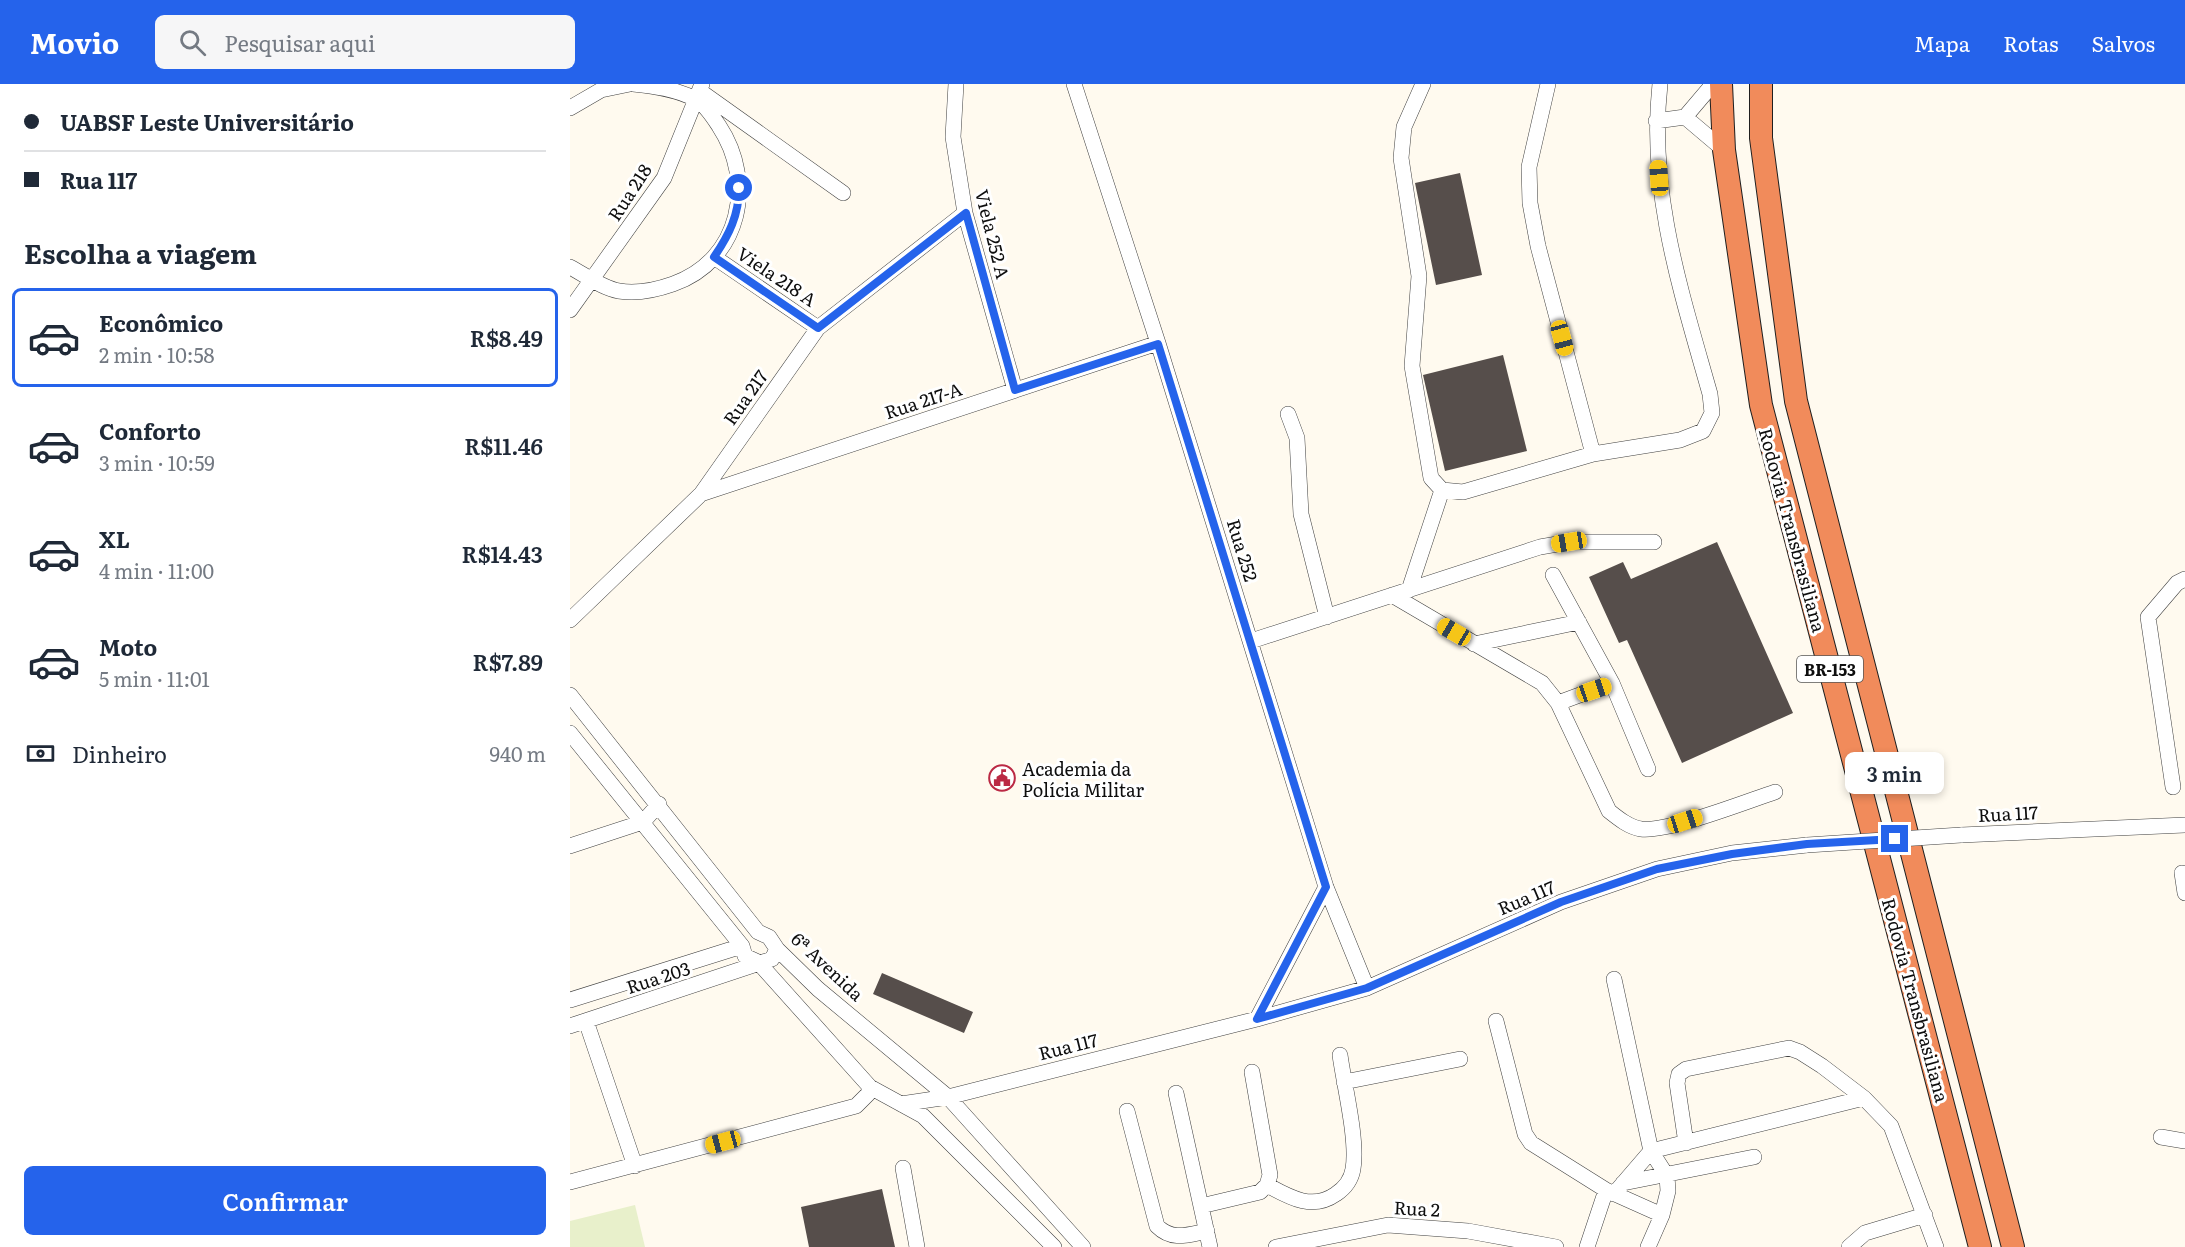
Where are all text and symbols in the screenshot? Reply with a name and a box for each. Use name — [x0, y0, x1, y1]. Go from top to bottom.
search box — [155, 15, 575, 69]
text: Movio — [30, 21, 119, 63]
icon: search — [176, 26, 209, 59]
text: Pesquisar aqui — [224, 26, 375, 59]
text: Mapa — [1914, 27, 1970, 58]
text: Rotas — [2003, 27, 2059, 58]
text: Salvos — [2092, 27, 2155, 58]
text: UABSF Leste Universitário — [60, 105, 354, 138]
street label: Rua 218 — [600, 158, 658, 226]
car — [1649, 159, 1669, 197]
text: Rua 117 — [60, 163, 137, 196]
route start — [725, 174, 752, 201]
street label: Viela 252 A — [969, 186, 1017, 282]
text: Escolha a viagem — [24, 232, 257, 272]
street label: Viela 218 A — [732, 239, 822, 313]
text: Econômico — [99, 306, 223, 339]
icon: car — [27, 311, 81, 365]
car — [1549, 318, 1575, 358]
text: R$8.49 — [470, 321, 543, 354]
text: 2 min · 10:58 — [99, 339, 215, 369]
street label: Rua 217 — [716, 364, 774, 430]
street label: Rua 217-A — [881, 375, 965, 425]
text: Conforto — [99, 414, 201, 447]
icon: car — [27, 419, 81, 473]
street label: Rodovia Transbrasiliana — [1753, 425, 1833, 635]
text: R$11.46 — [464, 429, 543, 462]
text: 3 min · 10:59 — [99, 447, 215, 477]
street label: Rua 252 — [1221, 515, 1265, 585]
text: XL — [99, 522, 130, 555]
icon: car — [27, 527, 81, 581]
car — [1550, 530, 1588, 554]
text: R$14.43 — [462, 537, 543, 570]
text: 4 min · 11:00 — [99, 555, 214, 585]
car — [1434, 615, 1474, 649]
text: Moto — [99, 630, 157, 663]
icon: car — [27, 635, 81, 689]
text: R$7.89 — [473, 645, 543, 678]
road number: BR-153 — [1797, 656, 1863, 682]
text: 5 min · 11:01 — [99, 663, 210, 693]
car — [1574, 676, 1614, 704]
icon: cash — [24, 737, 57, 770]
text: Dinheiro — [72, 737, 167, 770]
text: 940 m — [490, 738, 546, 768]
callout: 3 min — [1846, 752, 1944, 794]
place label: Academia da Polícia Militar — [1022, 755, 1144, 803]
text: 3 min — [1867, 758, 1922, 788]
public building icon: Academia da Polícia Militar — [987, 763, 1017, 793]
street label: Rua 117 — [1977, 798, 2039, 828]
car — [1665, 807, 1705, 835]
route end — [1881, 825, 1908, 852]
street label: Rua 117 — [1493, 873, 1559, 921]
street label: Rodovia Transbrasiliana — [1876, 895, 1956, 1105]
street label: 6ª Avenida — [786, 925, 870, 1007]
street label: Rua 203 — [622, 954, 694, 1000]
street label: Rua 117 — [1036, 1026, 1100, 1066]
car — [703, 1129, 743, 1155]
button: Confirmar — [24, 1166, 546, 1235]
street label: Rua 2 — [1393, 1193, 1441, 1223]

